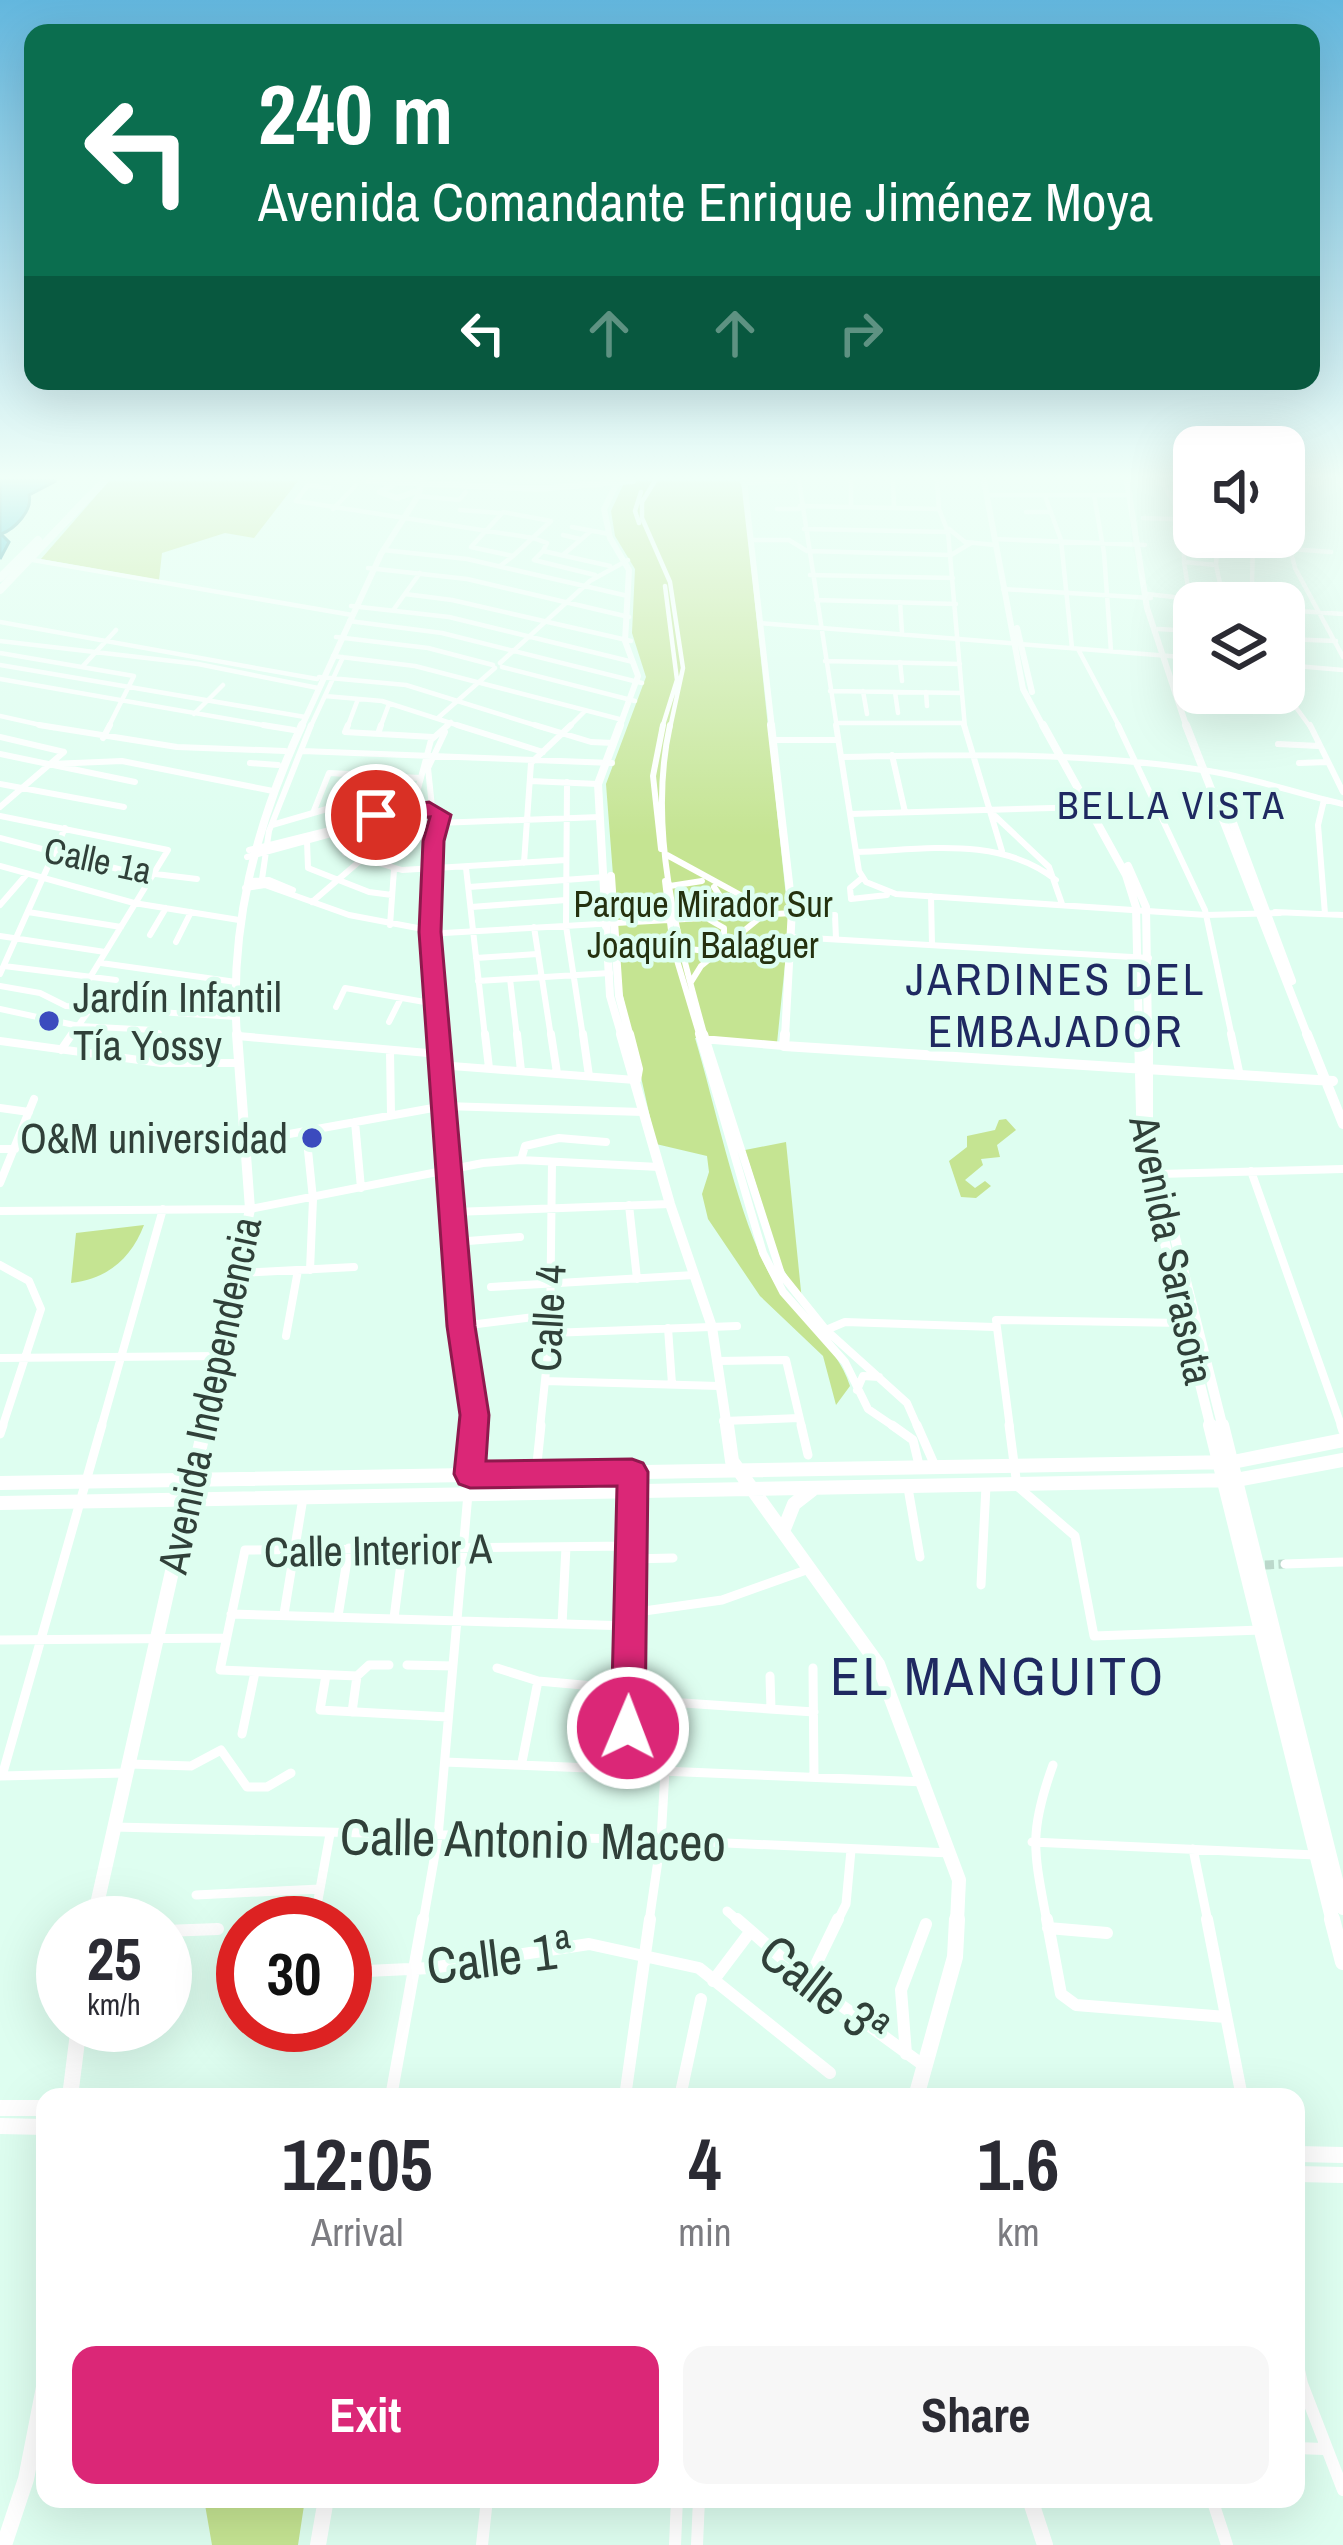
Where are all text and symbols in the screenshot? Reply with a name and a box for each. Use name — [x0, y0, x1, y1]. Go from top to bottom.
text: 240 m — [258, 57, 453, 170]
icon: left — [60, 72, 216, 228]
text: Avenida Comandante Enrique Jiménez Moya — [258, 165, 1153, 238]
icon: left — [450, 300, 516, 366]
icon: ahead — [576, 300, 642, 366]
icon: ahead — [702, 300, 768, 366]
icon: right — [828, 300, 894, 366]
map controls — [1173, 426, 1305, 714]
button: sound — [1173, 426, 1305, 558]
button: layers — [1173, 582, 1305, 714]
pin — [325, 764, 427, 866]
district label: BELLA VISTA — [1057, 779, 1287, 831]
icon: arrive — [343, 782, 409, 848]
street label: Calle 1a — [40, 825, 156, 895]
park label: Parque Mirador Sur Joaquín Balaguer — [573, 880, 833, 969]
district label: JARDINES DEL EMBAJADOR — [906, 948, 1206, 1061]
place label: Jardín Infantil Tía Yossy — [73, 969, 282, 1073]
marker: Jardín Infantil Tía Yossy — [36, 1008, 62, 1034]
place label: O&M universidad — [20, 1110, 288, 1166]
street label: Avenida Sarasota — [1116, 1110, 1228, 1389]
marker: O&M universidad — [299, 1125, 325, 1151]
street label: Avenida Independencia — [144, 1212, 274, 1579]
street label: Calle 4 — [517, 1263, 579, 1373]
street label: Calle Interior A — [264, 1520, 493, 1580]
district label: EL MANGUITO — [830, 1639, 1166, 1712]
position arrow — [565, 1665, 691, 1791]
street label: Calle Antonio Maceo — [339, 1801, 727, 1877]
speed limit sign: 30 — [216, 1896, 372, 2052]
street label: Calle 1ª — [423, 1914, 576, 2000]
text: 25 — [87, 1918, 141, 1999]
street label: Calle 3ª — [745, 1918, 903, 2062]
text: km/h — [87, 1984, 141, 2024]
text: 12:05 — [282, 2115, 433, 2212]
text: 4 — [689, 2115, 721, 2212]
text: 1.6 — [977, 2115, 1059, 2212]
text: Arrival — [311, 2206, 403, 2258]
text: min — [678, 2206, 732, 2258]
text: km — [997, 2206, 1040, 2258]
button: Exit — [72, 2346, 659, 2484]
button: Share — [683, 2346, 1269, 2484]

